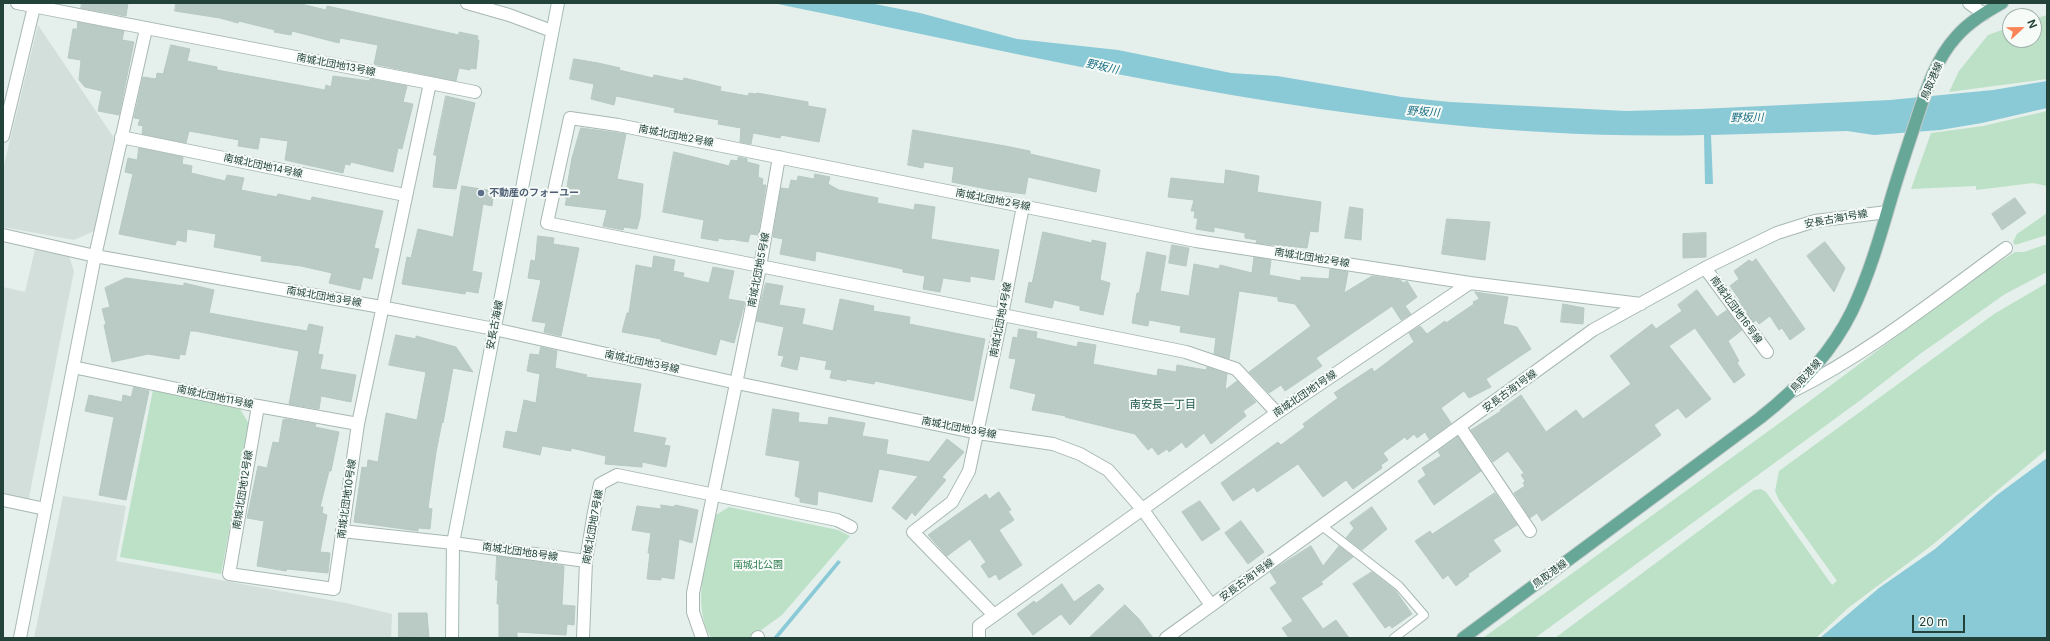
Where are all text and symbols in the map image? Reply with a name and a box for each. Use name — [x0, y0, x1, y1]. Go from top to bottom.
north arrow — [2002, 8, 2042, 48]
text: N — [2024, 17, 2040, 30]
street label: 南城北団地13号線 — [295, 51, 377, 79]
water label: 野坂川 — [1084, 57, 1120, 77]
street label: 鳥取港線 — [1919, 60, 1945, 102]
water label: 野坂川 — [1406, 104, 1440, 120]
water label: 野坂川 — [1730, 111, 1764, 125]
street label: 南城北団地2号線 — [638, 123, 714, 149]
street label: 南城北団地14号線 — [222, 152, 304, 180]
place label: 不動産のフォーユー — [489, 187, 579, 199]
street label: 南城北団地2号線 — [955, 187, 1031, 213]
marker: 不動産のフォーユー — [476, 188, 486, 198]
street label: 安長古海1号線 — [1803, 208, 1869, 230]
street label: 南城北団地5号線 — [746, 232, 772, 308]
street label: 南城北団地2号線 — [1273, 246, 1351, 270]
street label: 南城北団地16号線 — [1708, 274, 1764, 346]
street label: 南城北団地4号線 — [988, 281, 1014, 359]
street label: 南城北団地3号線 — [285, 284, 363, 310]
street label: 安長古海線 — [484, 299, 506, 351]
street label: 南城北団地3号線 — [603, 348, 681, 376]
street label: 鳥取港線 — [1788, 357, 1824, 395]
street label: 安長古海1号線 — [1481, 367, 1539, 415]
street label: 南城北団地1号線 — [1271, 368, 1339, 420]
street label: 南城北団地11号線 — [176, 383, 254, 411]
district label: 南安長一丁目 — [1130, 398, 1196, 412]
street label: 南城北団地3号線 — [920, 415, 998, 441]
street label: 南城北団地12号線 — [231, 449, 255, 531]
street label: 南城北団地10号線 — [335, 458, 359, 540]
street label: 南城北団地7号線 — [581, 489, 605, 565]
street label: 南城北団地8号線 — [481, 541, 559, 563]
street label: 安長古海1号線 — [1218, 556, 1276, 604]
street label: 鳥取港線 — [1530, 557, 1570, 591]
park label: 南城北公園 — [733, 559, 783, 571]
scale bar — [1914, 607, 1967, 633]
text: 20 m — [1919, 614, 1948, 629]

